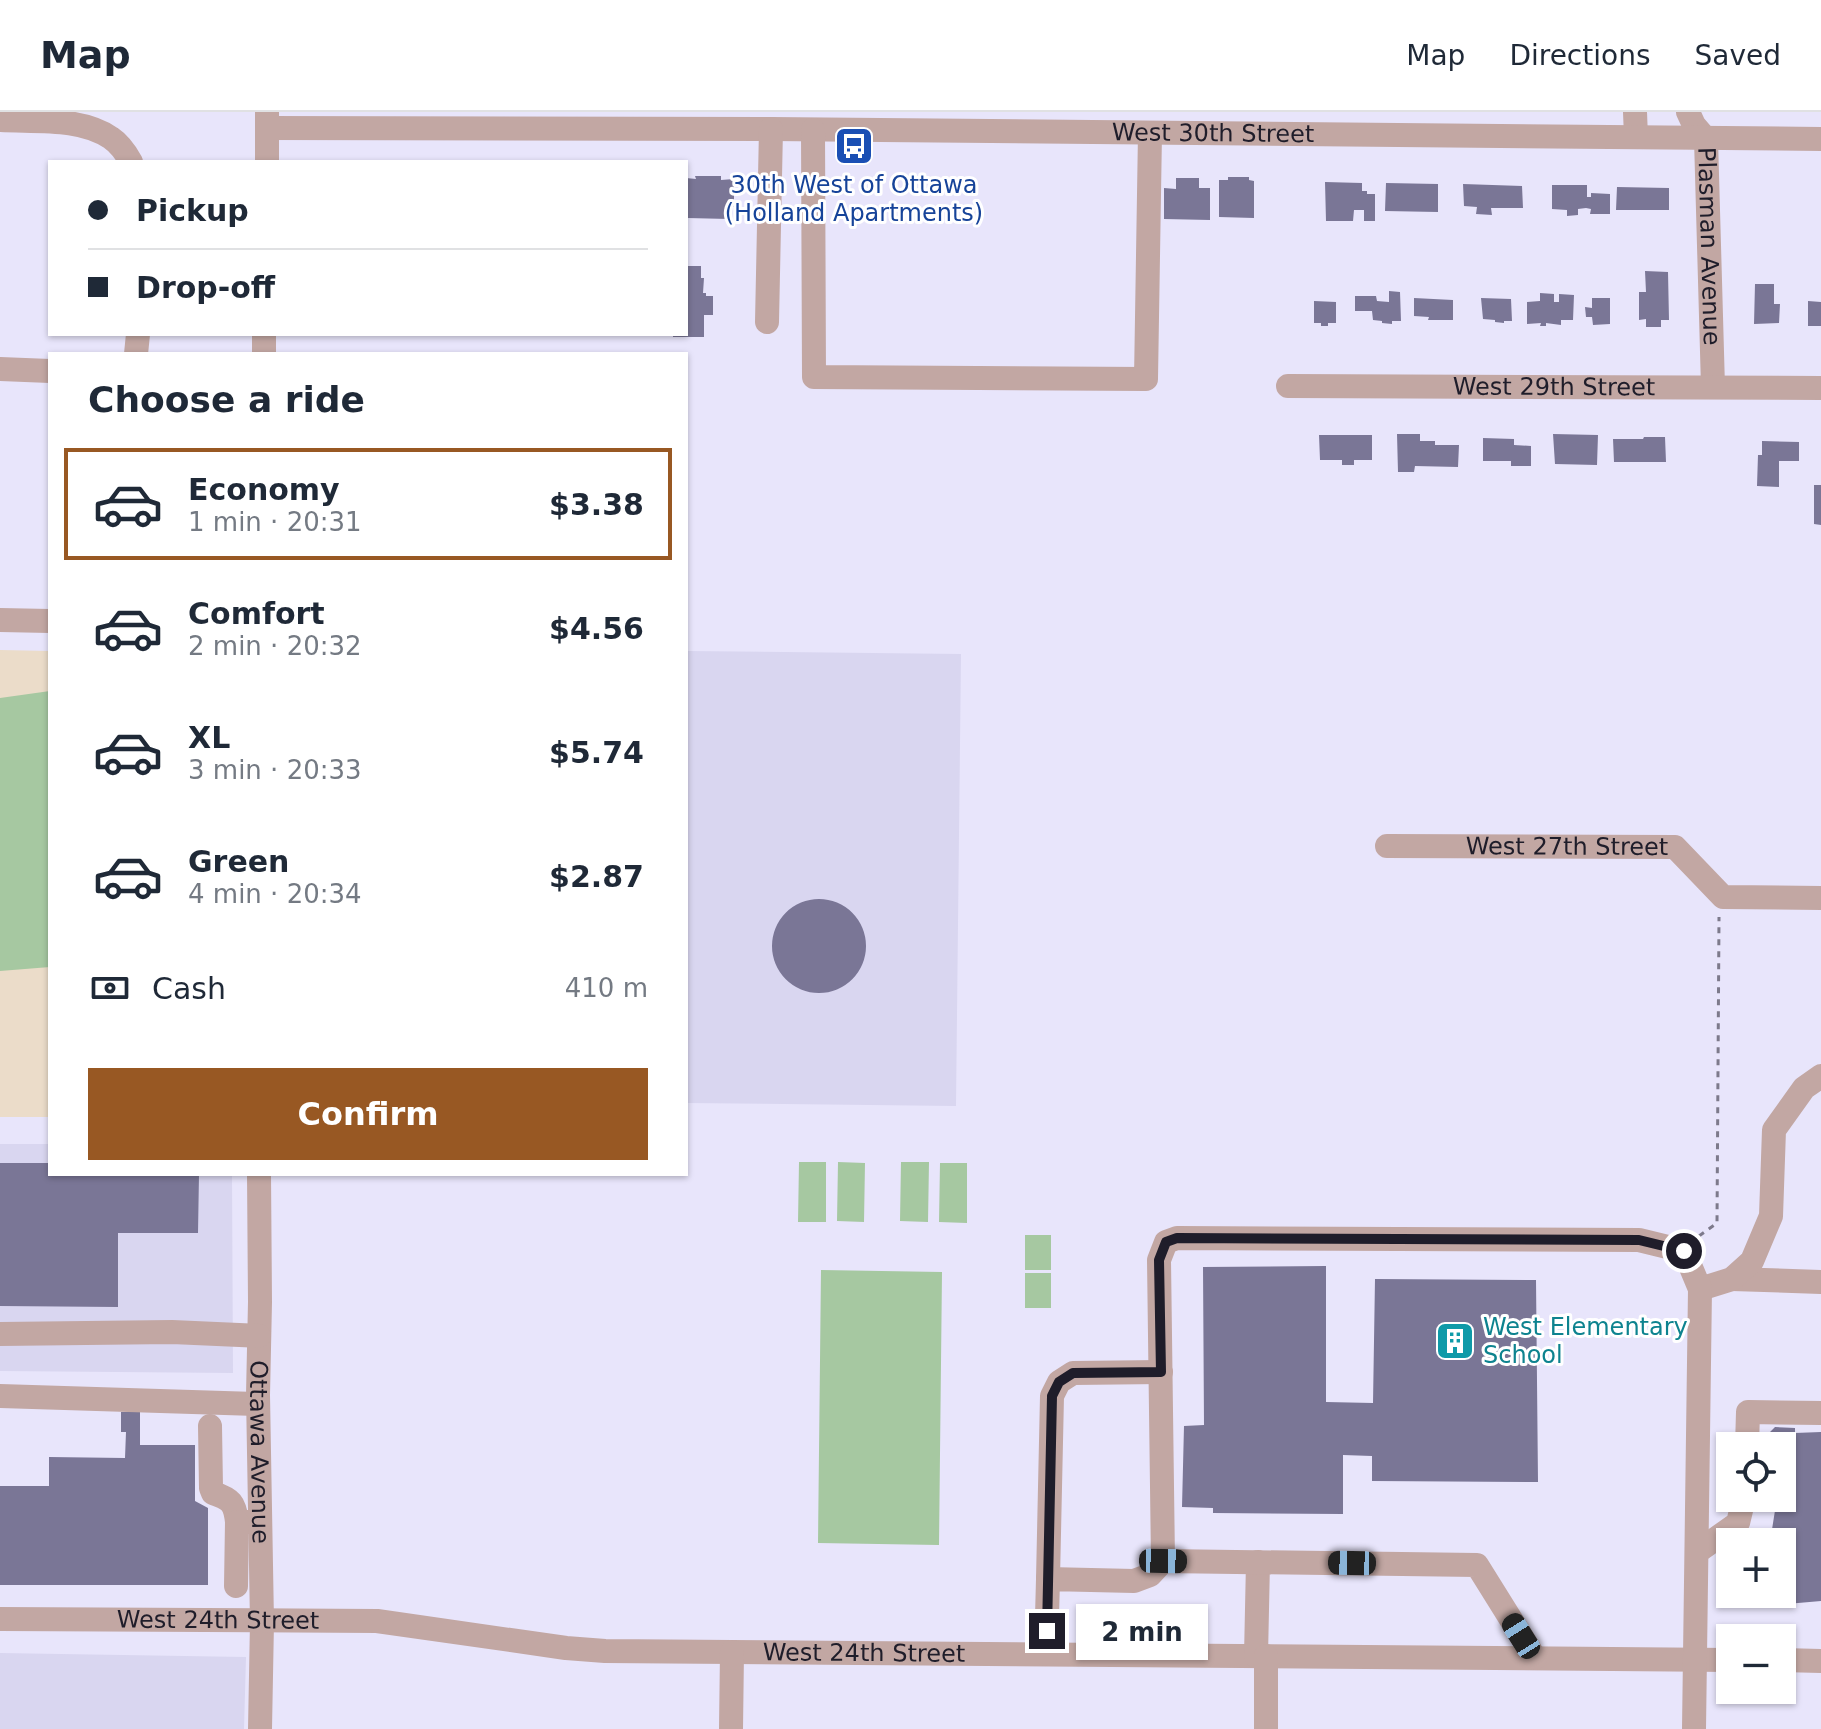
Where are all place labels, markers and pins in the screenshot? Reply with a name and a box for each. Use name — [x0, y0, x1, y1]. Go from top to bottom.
bus stop icon: 30th West of Ottawa (Holland Apartments) — [833, 125, 875, 167]
place label: 30th West of Ottawa (Holland Apartments) — [725, 171, 983, 227]
place label: West Elementary School — [1483, 1313, 1688, 1369]
building icon: West Elementary School — [1434, 1320, 1476, 1362]

